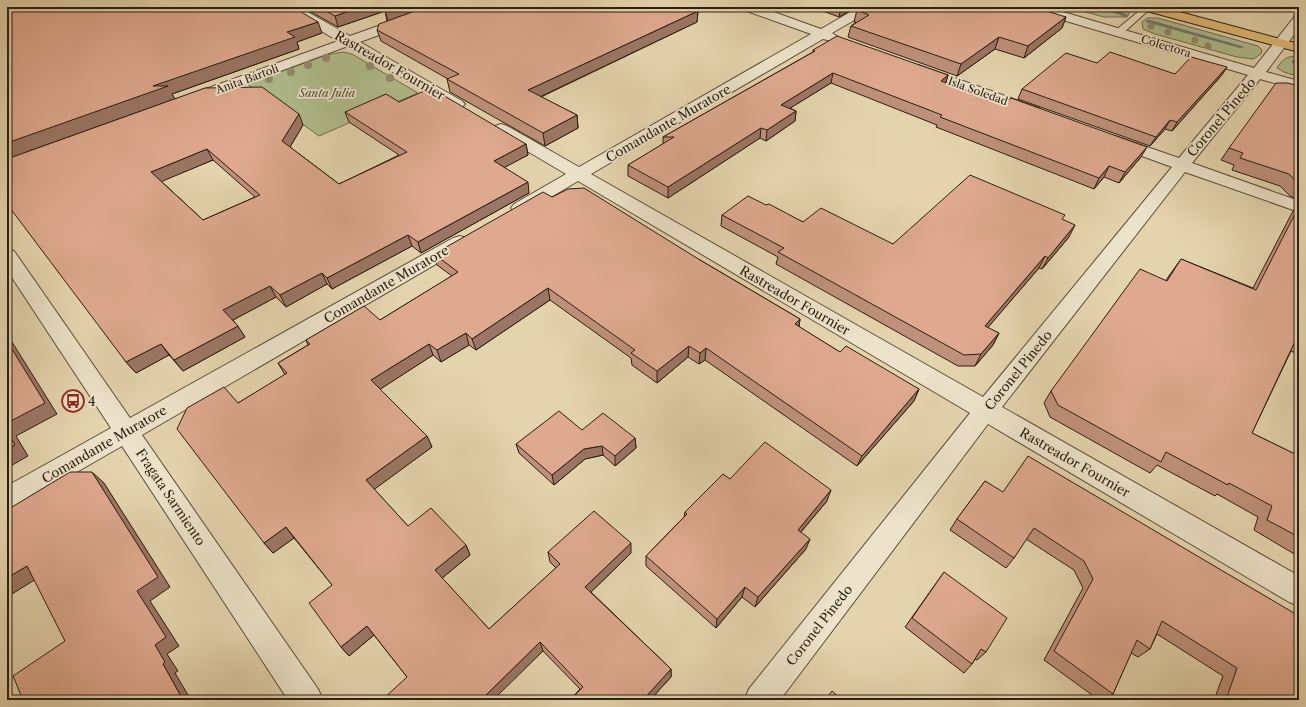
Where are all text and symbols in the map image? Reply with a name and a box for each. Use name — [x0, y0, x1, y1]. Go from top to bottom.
street label: Rastreador Fournier — [332, 27, 448, 103]
street label: Colectora — [1139, 32, 1193, 60]
street label: Anita Bártoli — [213, 61, 281, 97]
street label: Isla Soledad — [946, 74, 1010, 108]
street label: Coronel Pinedo — [1183, 74, 1259, 160]
street label: Comandante Muratore — [603, 81, 733, 165]
park label: Santa Julia — [298, 86, 356, 100]
street label: Comandante Muratore — [321, 242, 451, 326]
street label: Rastreador Fournier — [737, 262, 853, 338]
street label: Coronel Pinedo — [981, 327, 1055, 413]
bus stop icon: 4 — [60, 388, 86, 414]
place label: 4 — [88, 393, 96, 409]
street label: Comandante Muratore — [39, 402, 169, 486]
street label: Rastreador Fournier — [1017, 424, 1133, 500]
street label: Fragata Sarmiento — [133, 446, 209, 548]
street label: Coronel Pinedo — [783, 581, 855, 668]

